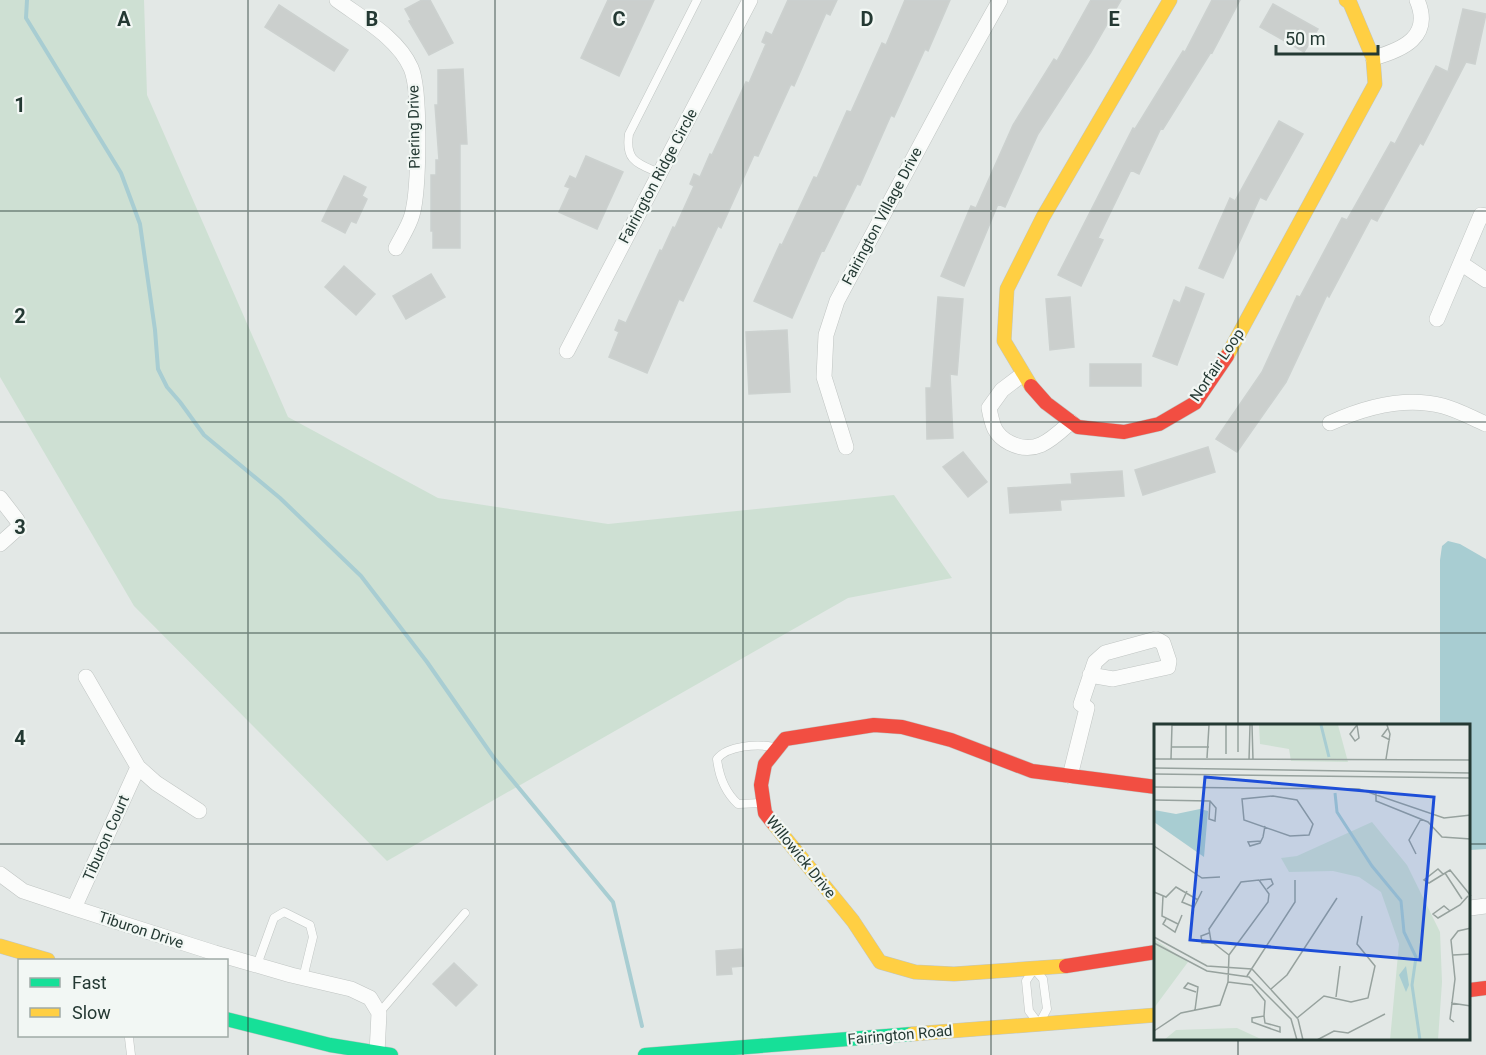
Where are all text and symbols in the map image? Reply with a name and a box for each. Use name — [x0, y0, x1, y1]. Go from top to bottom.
text: A — [117, 7, 131, 31]
text: B — [366, 7, 378, 31]
text: C — [612, 7, 626, 31]
text: D — [861, 7, 874, 31]
text: E — [1108, 7, 1120, 31]
scale bar — [1276, 18, 1378, 56]
text: 50 m — [1285, 28, 1325, 49]
street label: Piering Drive — [404, 85, 424, 169]
text: 1 — [14, 93, 26, 117]
street label: Fairington Ridge Circle — [615, 106, 701, 246]
street label: Fairington Village Drive — [838, 144, 926, 288]
text: 2 — [14, 304, 26, 328]
street label: Norfair Loop — [1186, 325, 1248, 405]
text: 3 — [14, 515, 26, 539]
inset map — [1154, 724, 1471, 1040]
text: 4 — [14, 726, 26, 750]
street label: Tiburon Court — [79, 792, 133, 884]
street label: Willowick Drive — [762, 812, 840, 902]
street label: Tiburon Drive — [96, 908, 186, 952]
legend — [18, 959, 228, 1037]
text: Fast — [72, 972, 107, 993]
text: Slow — [72, 1002, 111, 1023]
street label: Fairington Road — [847, 1021, 953, 1049]

